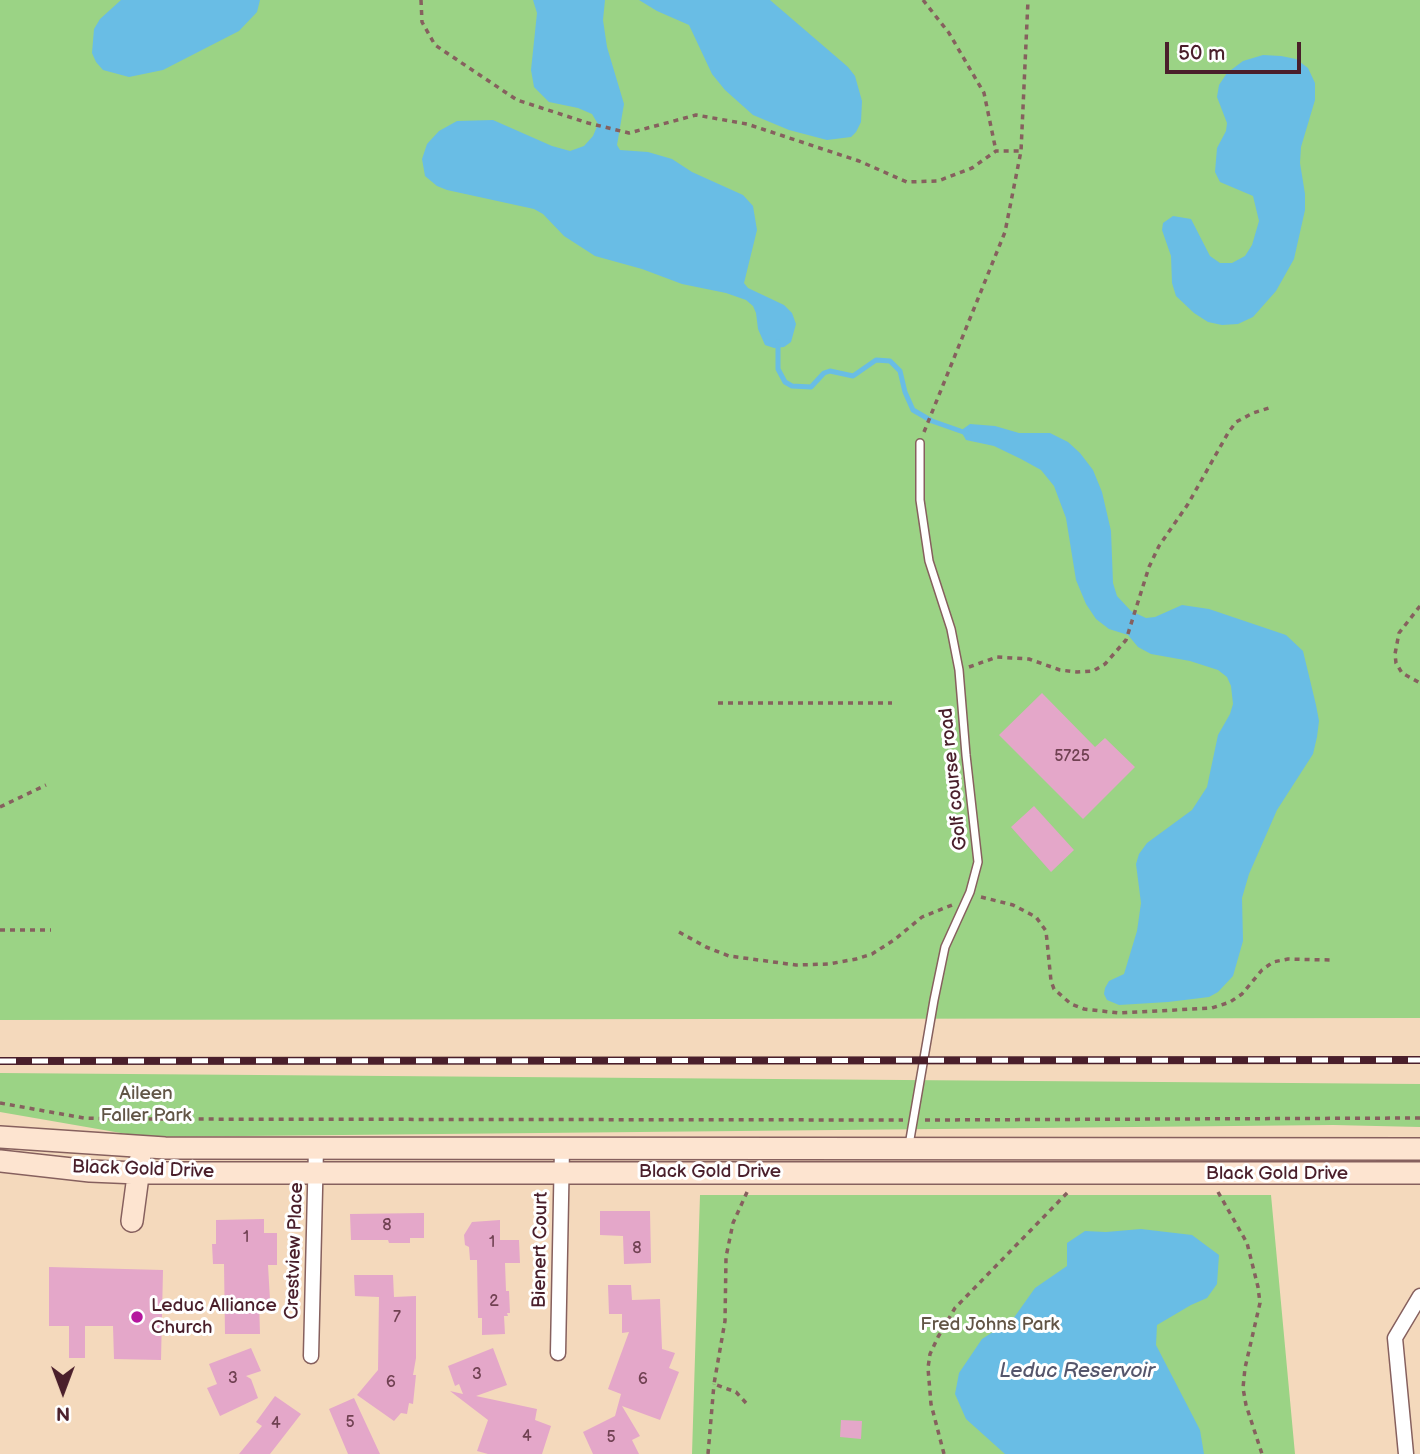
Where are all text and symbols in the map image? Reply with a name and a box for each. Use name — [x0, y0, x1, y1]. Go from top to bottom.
scale bar — [1168, 28, 1304, 72]
text: 50 m — [1178, 41, 1225, 66]
street label: Golf course road — [935, 707, 973, 851]
house number: 5725 — [1054, 747, 1090, 767]
park label: Aileen Faller Park — [100, 1083, 192, 1127]
street label: Black Gold Drive — [72, 1156, 214, 1184]
street label: Black Gold Drive — [639, 1161, 781, 1183]
street label: Black Gold Drive — [1206, 1163, 1348, 1185]
street label: Crestview Place — [281, 1182, 309, 1320]
street label: Bienert Court — [529, 1192, 553, 1308]
house number: 8 — [382, 1216, 392, 1236]
house number: 1 — [243, 1228, 249, 1248]
house number: 1 — [489, 1233, 495, 1253]
house number: 8 — [632, 1239, 642, 1259]
house number: 2 — [489, 1292, 499, 1312]
place label: Leduc Alliance Church — [151, 1295, 277, 1339]
house number: 7 — [393, 1308, 401, 1328]
marker: Leduc Alliance Church — [129, 1309, 145, 1325]
park label: Fred Johns Park — [920, 1314, 1060, 1336]
north arrow — [28, 1356, 98, 1426]
water label: Leduc Reservoir — [999, 1359, 1155, 1385]
house number: 3 — [472, 1365, 482, 1385]
house number: 3 — [228, 1369, 238, 1389]
house number: 6 — [638, 1370, 648, 1390]
house number: 6 — [386, 1373, 396, 1393]
text: N — [56, 1401, 70, 1424]
house number: 5 — [345, 1413, 355, 1433]
house number: 4 — [271, 1414, 281, 1434]
house number: 4 — [522, 1427, 532, 1447]
house number: 5 — [606, 1428, 616, 1448]

